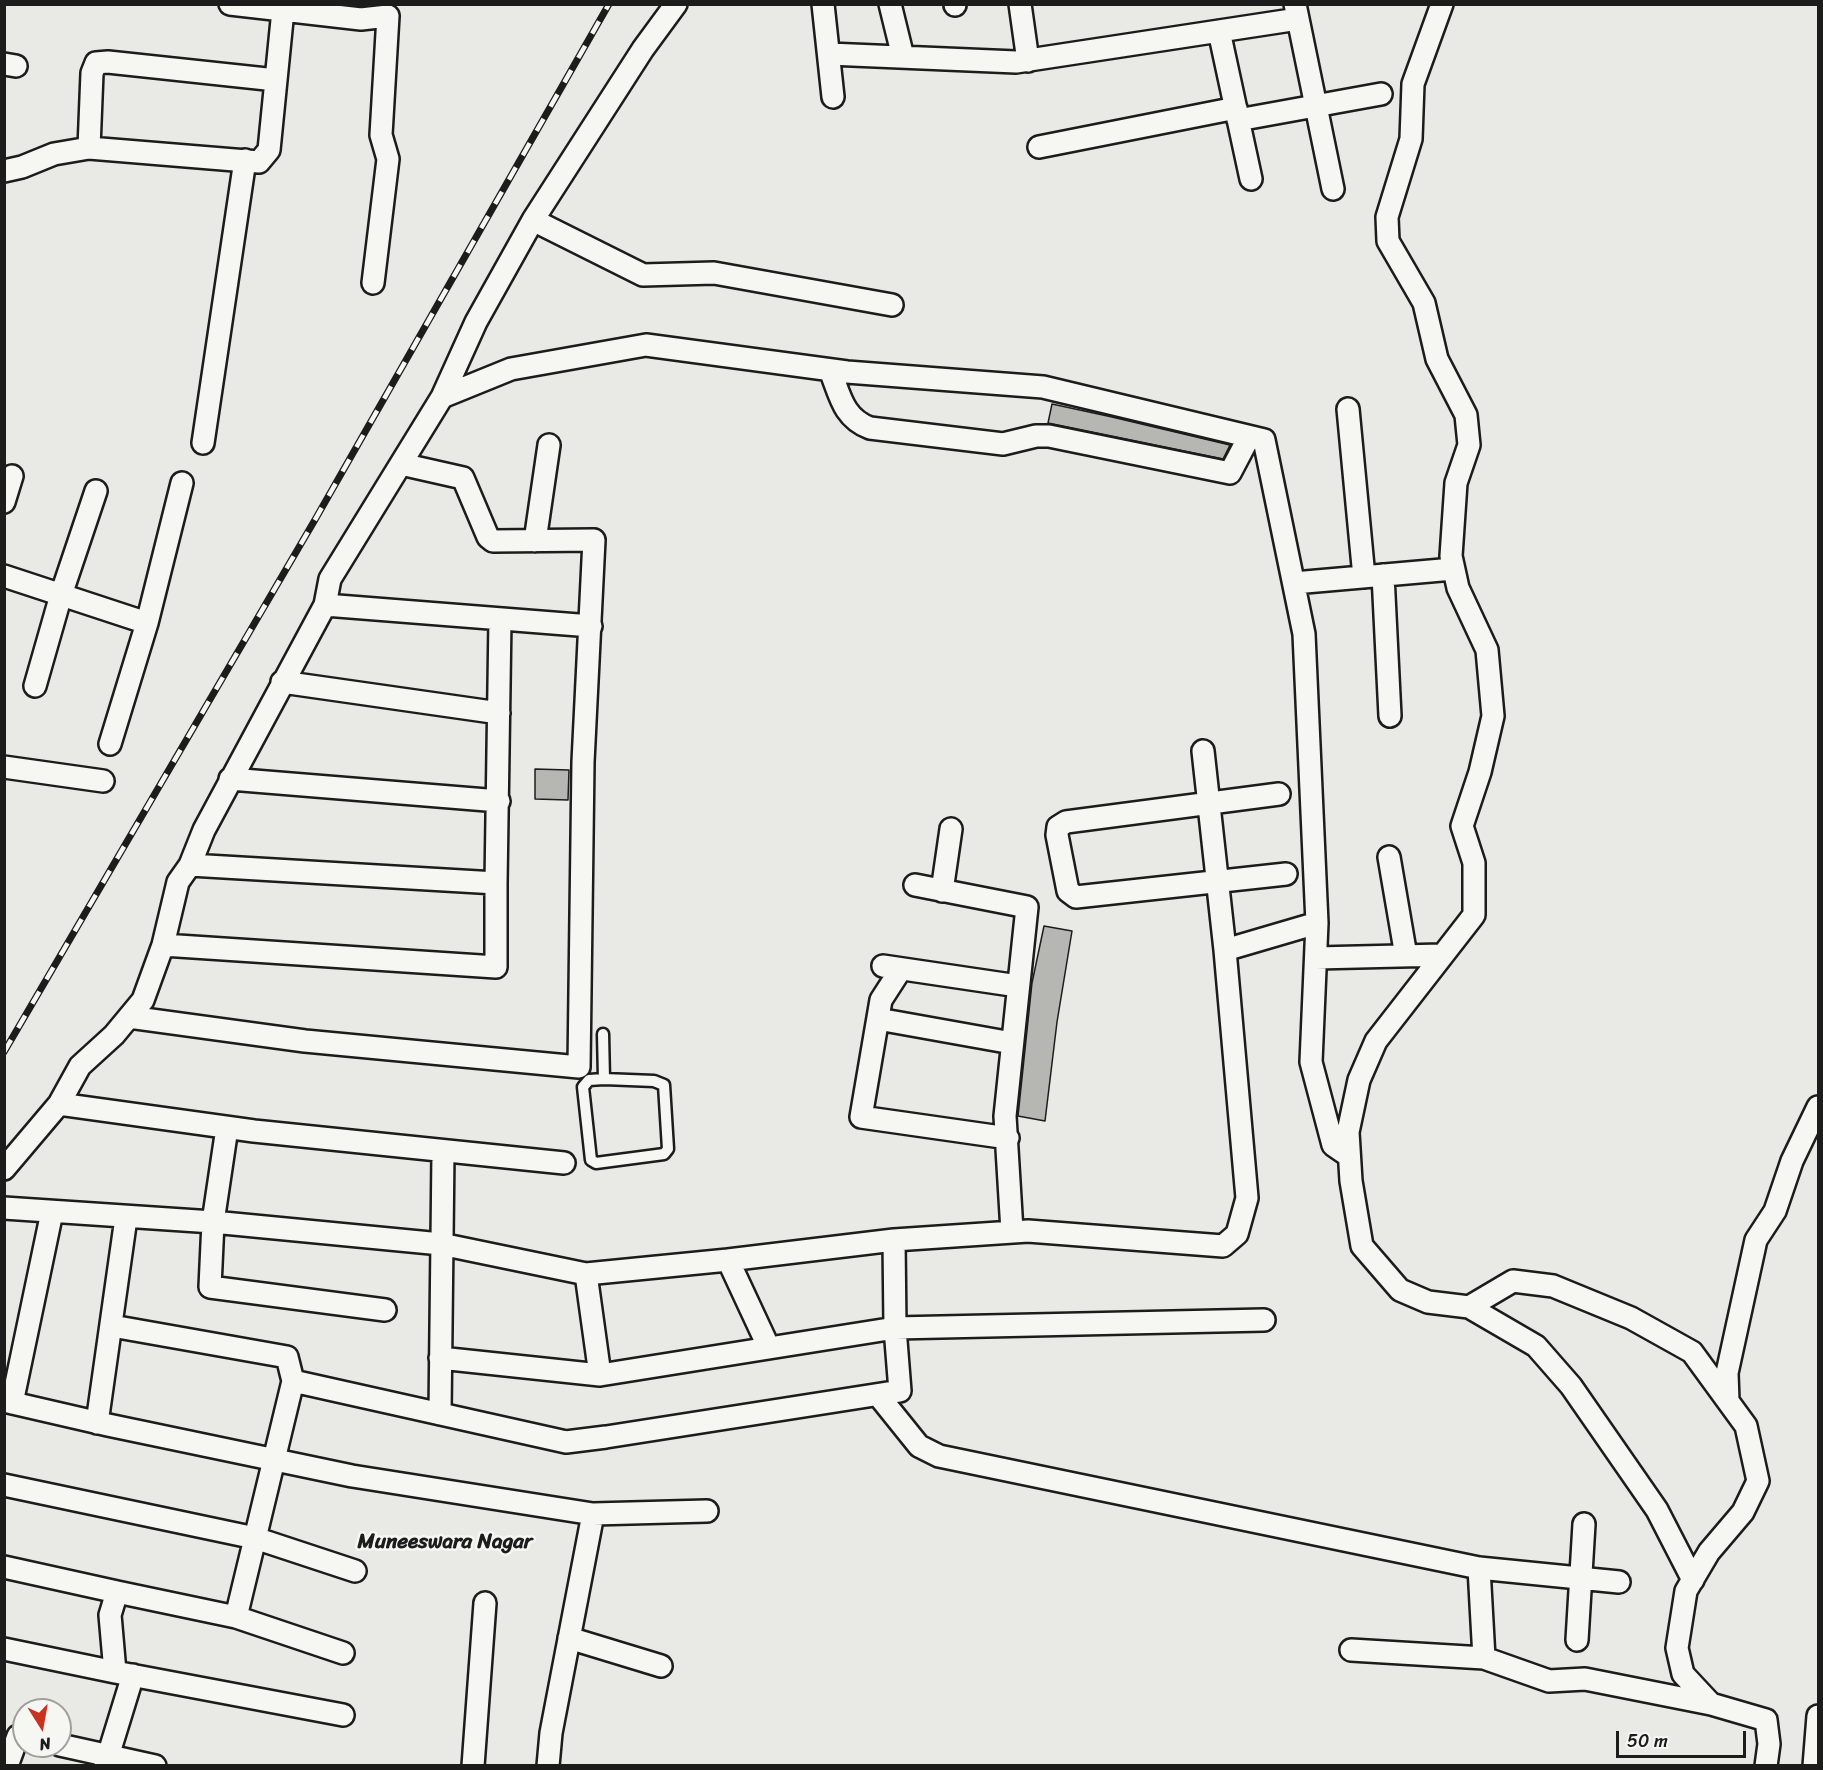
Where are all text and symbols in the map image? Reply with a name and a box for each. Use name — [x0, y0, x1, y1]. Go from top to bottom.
district label: Muneeswara Nagar — [358, 1530, 532, 1556]
north arrow — [12, 1698, 72, 1758]
scale bar — [1619, 1719, 1750, 1757]
text: 50 m — [1627, 1725, 1668, 1757]
text: N — [37, 1729, 53, 1759]

